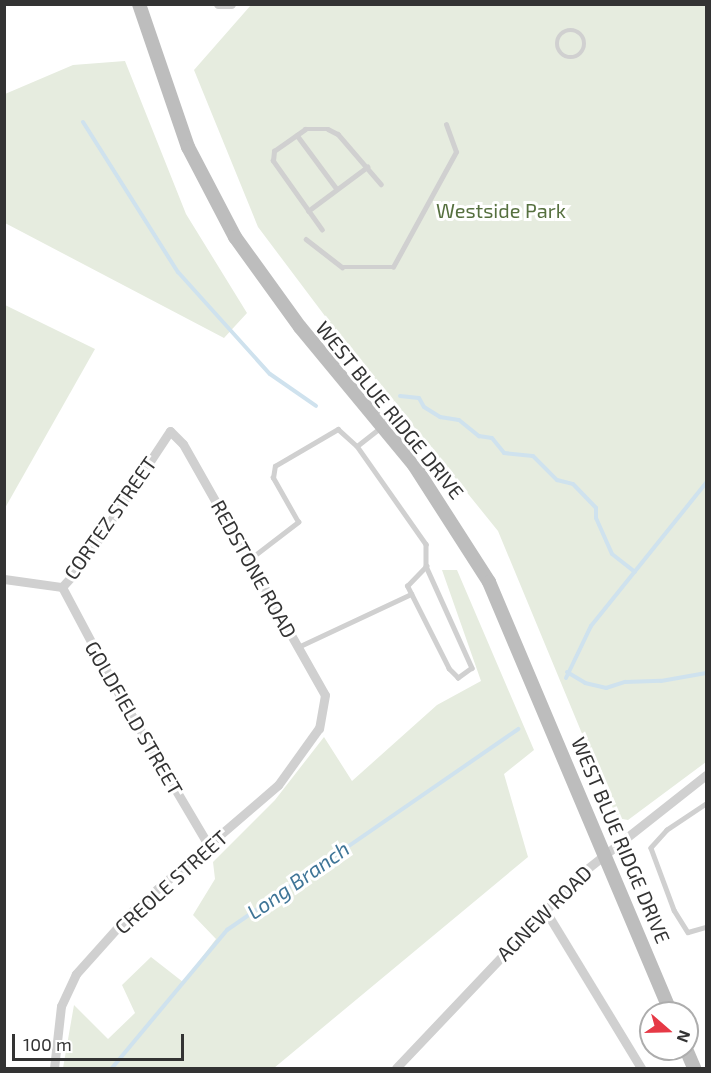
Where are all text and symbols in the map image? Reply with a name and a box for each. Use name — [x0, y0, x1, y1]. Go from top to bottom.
park label: Westside Park — [436, 198, 566, 222]
street label: WEST BLUE RIDGE DRIVE — [311, 316, 469, 504]
street label: CORTEZ STREET — [59, 452, 161, 584]
street label: REDSTONE ROAD — [206, 496, 302, 642]
street label: GOLDFIELD STREET — [80, 637, 188, 799]
street label: WEST BLUE RIDGE DRIVE — [567, 733, 675, 947]
street label: CREOLE STREET — [110, 825, 232, 939]
water label: Long Branch — [242, 836, 354, 924]
street label: AGNEW ROAD — [491, 860, 597, 966]
north arrow — [639, 1001, 699, 1061]
scale bar — [15, 1022, 188, 1060]
text: N — [674, 1028, 695, 1045]
text: 100 m — [23, 1033, 72, 1055]

